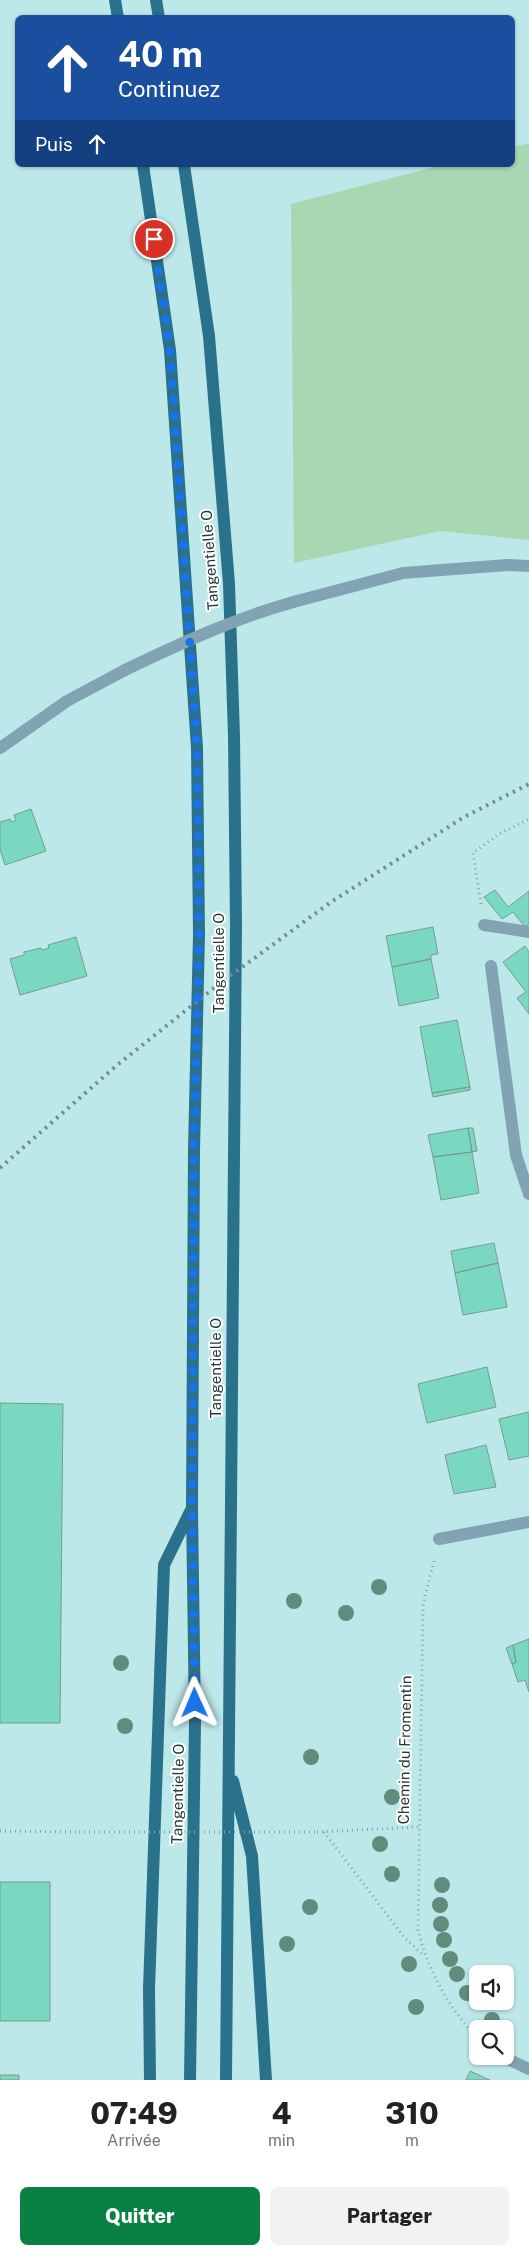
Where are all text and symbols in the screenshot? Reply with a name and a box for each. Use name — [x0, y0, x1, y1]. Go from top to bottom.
text: 40 m — [118, 34, 203, 75]
icon: ahead — [35, 35, 100, 100]
text: Continuez — [118, 76, 220, 102]
icon: ahead — [83, 130, 111, 158]
text: Puis — [35, 133, 73, 155]
pin — [133, 218, 175, 260]
icon: arrive — [140, 225, 168, 253]
street label: Tangentielle O — [198, 509, 221, 611]
street label: Tangentielle O — [210, 913, 227, 1013]
street label: Tangentielle O — [207, 1318, 224, 1418]
street label: Chemin du Fromentin — [395, 1675, 414, 1825]
position arrow — [168, 1676, 220, 1728]
street label: Tangentielle O — [168, 1744, 187, 1844]
map controls — [469, 1965, 514, 2065]
button: sound — [469, 1965, 514, 2010]
button: search — [469, 2020, 514, 2065]
text: 07:49 — [90, 2095, 178, 2131]
text: 4 — [271, 2095, 292, 2131]
text: 310 — [385, 2095, 439, 2131]
text: Arrivée — [107, 2131, 161, 2150]
text: min — [268, 2131, 295, 2150]
text: m — [405, 2131, 419, 2150]
button: Quitter — [20, 2187, 260, 2245]
button: Partager — [270, 2187, 509, 2245]

